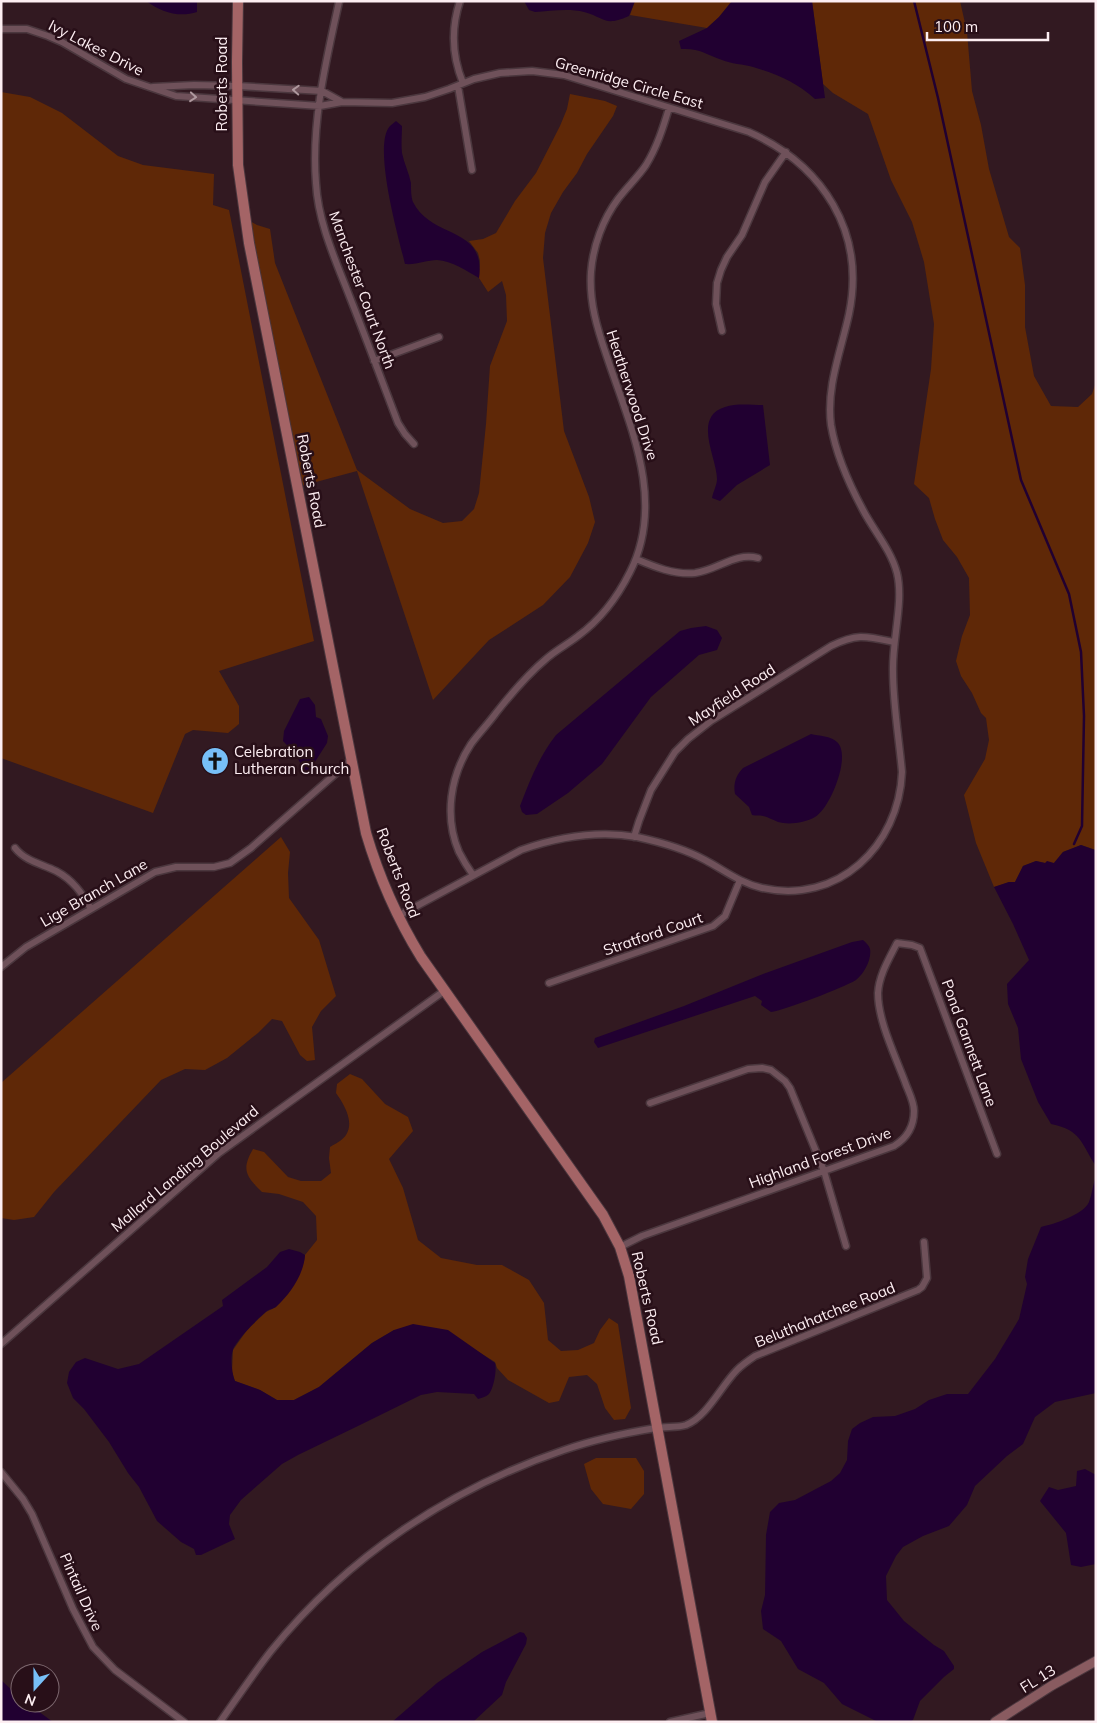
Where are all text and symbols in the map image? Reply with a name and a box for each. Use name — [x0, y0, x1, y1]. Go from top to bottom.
scale bar — [927, 10, 1048, 42]
street label: Ivy Lakes Drive — [45, 15, 147, 80]
text: 100 m — [934, 17, 978, 36]
street label: Roberts Road — [212, 36, 231, 132]
street label: Greenridge Circle East — [553, 52, 705, 113]
one-way arrow — [292, 84, 300, 95]
one-way arrow — [189, 91, 197, 102]
street label: Manchester Court North — [325, 208, 400, 371]
street label: Heatherwood Drive — [602, 327, 663, 462]
street label: Roberts Road — [293, 432, 330, 529]
street label: Mayfield Road — [685, 659, 779, 730]
place label: Celebration Lutheran Church — [234, 742, 349, 778]
church icon: Celebration Lutheran Church — [200, 746, 230, 776]
street label: Roberts Road — [373, 825, 424, 921]
street label: Lige Branch Lane — [37, 854, 151, 931]
street label: Stratford Court — [601, 908, 705, 959]
street label: Pond Gannett Lane — [938, 977, 1001, 1109]
street label: Mallard Landing Boulevard — [107, 1101, 262, 1236]
street label: Highland Forest Drive — [746, 1123, 894, 1192]
street label: Roberts Road — [628, 1249, 667, 1346]
street label: Beluthahatchee Road — [752, 1278, 898, 1351]
street label: Pintail Drive — [56, 1550, 107, 1634]
street label: FL 13 — [1016, 1660, 1059, 1697]
north arrow — [10, 1663, 60, 1713]
text: N — [22, 1690, 39, 1710]

